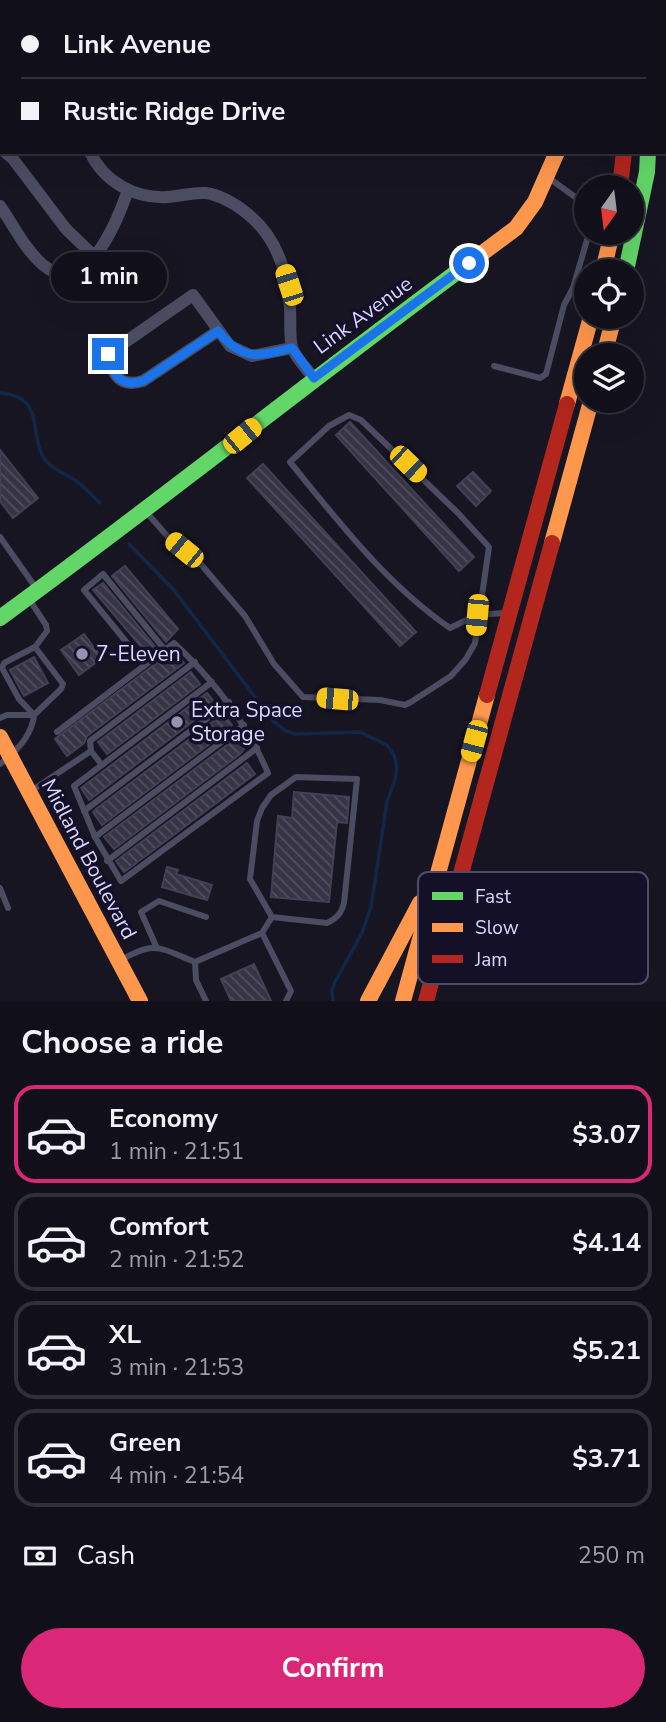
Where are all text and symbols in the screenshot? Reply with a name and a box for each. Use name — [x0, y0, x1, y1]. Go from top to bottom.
text: Link Avenue — [63, 27, 211, 62]
text: Rustic Ridge Drive — [63, 94, 285, 129]
north arrow — [574, 175, 644, 245]
map controls — [574, 175, 644, 413]
route start — [453, 247, 485, 279]
callout: 1 min — [50, 252, 166, 302]
button: locate — [574, 259, 644, 329]
text: 1 min — [79, 261, 139, 292]
car — [273, 262, 306, 308]
street label: Link Avenue — [308, 270, 418, 360]
route end — [92, 338, 124, 370]
button: layers — [574, 343, 644, 413]
car — [220, 415, 265, 457]
car — [386, 442, 431, 486]
car — [162, 529, 207, 571]
car — [465, 593, 490, 637]
place label: 7-Eleven — [96, 640, 181, 668]
marker: 7-Eleven — [74, 646, 90, 662]
car — [316, 687, 359, 711]
place label: Extra Space Storage — [191, 696, 303, 748]
marker: Extra Space Storage — [169, 714, 185, 730]
car — [459, 718, 490, 764]
street label: Midland Boulevard — [35, 774, 143, 944]
legend — [418, 872, 648, 984]
text: Fast — [475, 884, 511, 910]
text: Slow — [475, 915, 519, 941]
text: Jam — [474, 947, 508, 973]
text: Choose a ride — [21, 1021, 223, 1064]
text: Economy — [109, 1101, 218, 1136]
icon: car — [25, 1103, 88, 1166]
text: $3.07 — [572, 1117, 641, 1152]
text: 1 min · 21:51 — [109, 1136, 244, 1167]
text: Comfort — [109, 1209, 209, 1244]
icon: car — [25, 1211, 88, 1274]
text: $4.14 — [572, 1225, 641, 1260]
text: 2 min · 21:52 — [109, 1244, 244, 1275]
text: XL — [109, 1317, 141, 1352]
icon: car — [25, 1319, 88, 1382]
text: $5.21 — [572, 1333, 641, 1368]
text: 3 min · 21:53 — [109, 1352, 244, 1383]
text: Green — [109, 1425, 182, 1460]
icon: car — [25, 1427, 88, 1490]
text: $3.71 — [572, 1441, 641, 1476]
text: 4 min · 21:54 — [109, 1460, 244, 1491]
icon: cash — [21, 1537, 59, 1575]
text: Cash — [77, 1538, 135, 1573]
text: 250 m — [578, 1540, 645, 1571]
button: Confirm — [21, 1628, 645, 1708]

